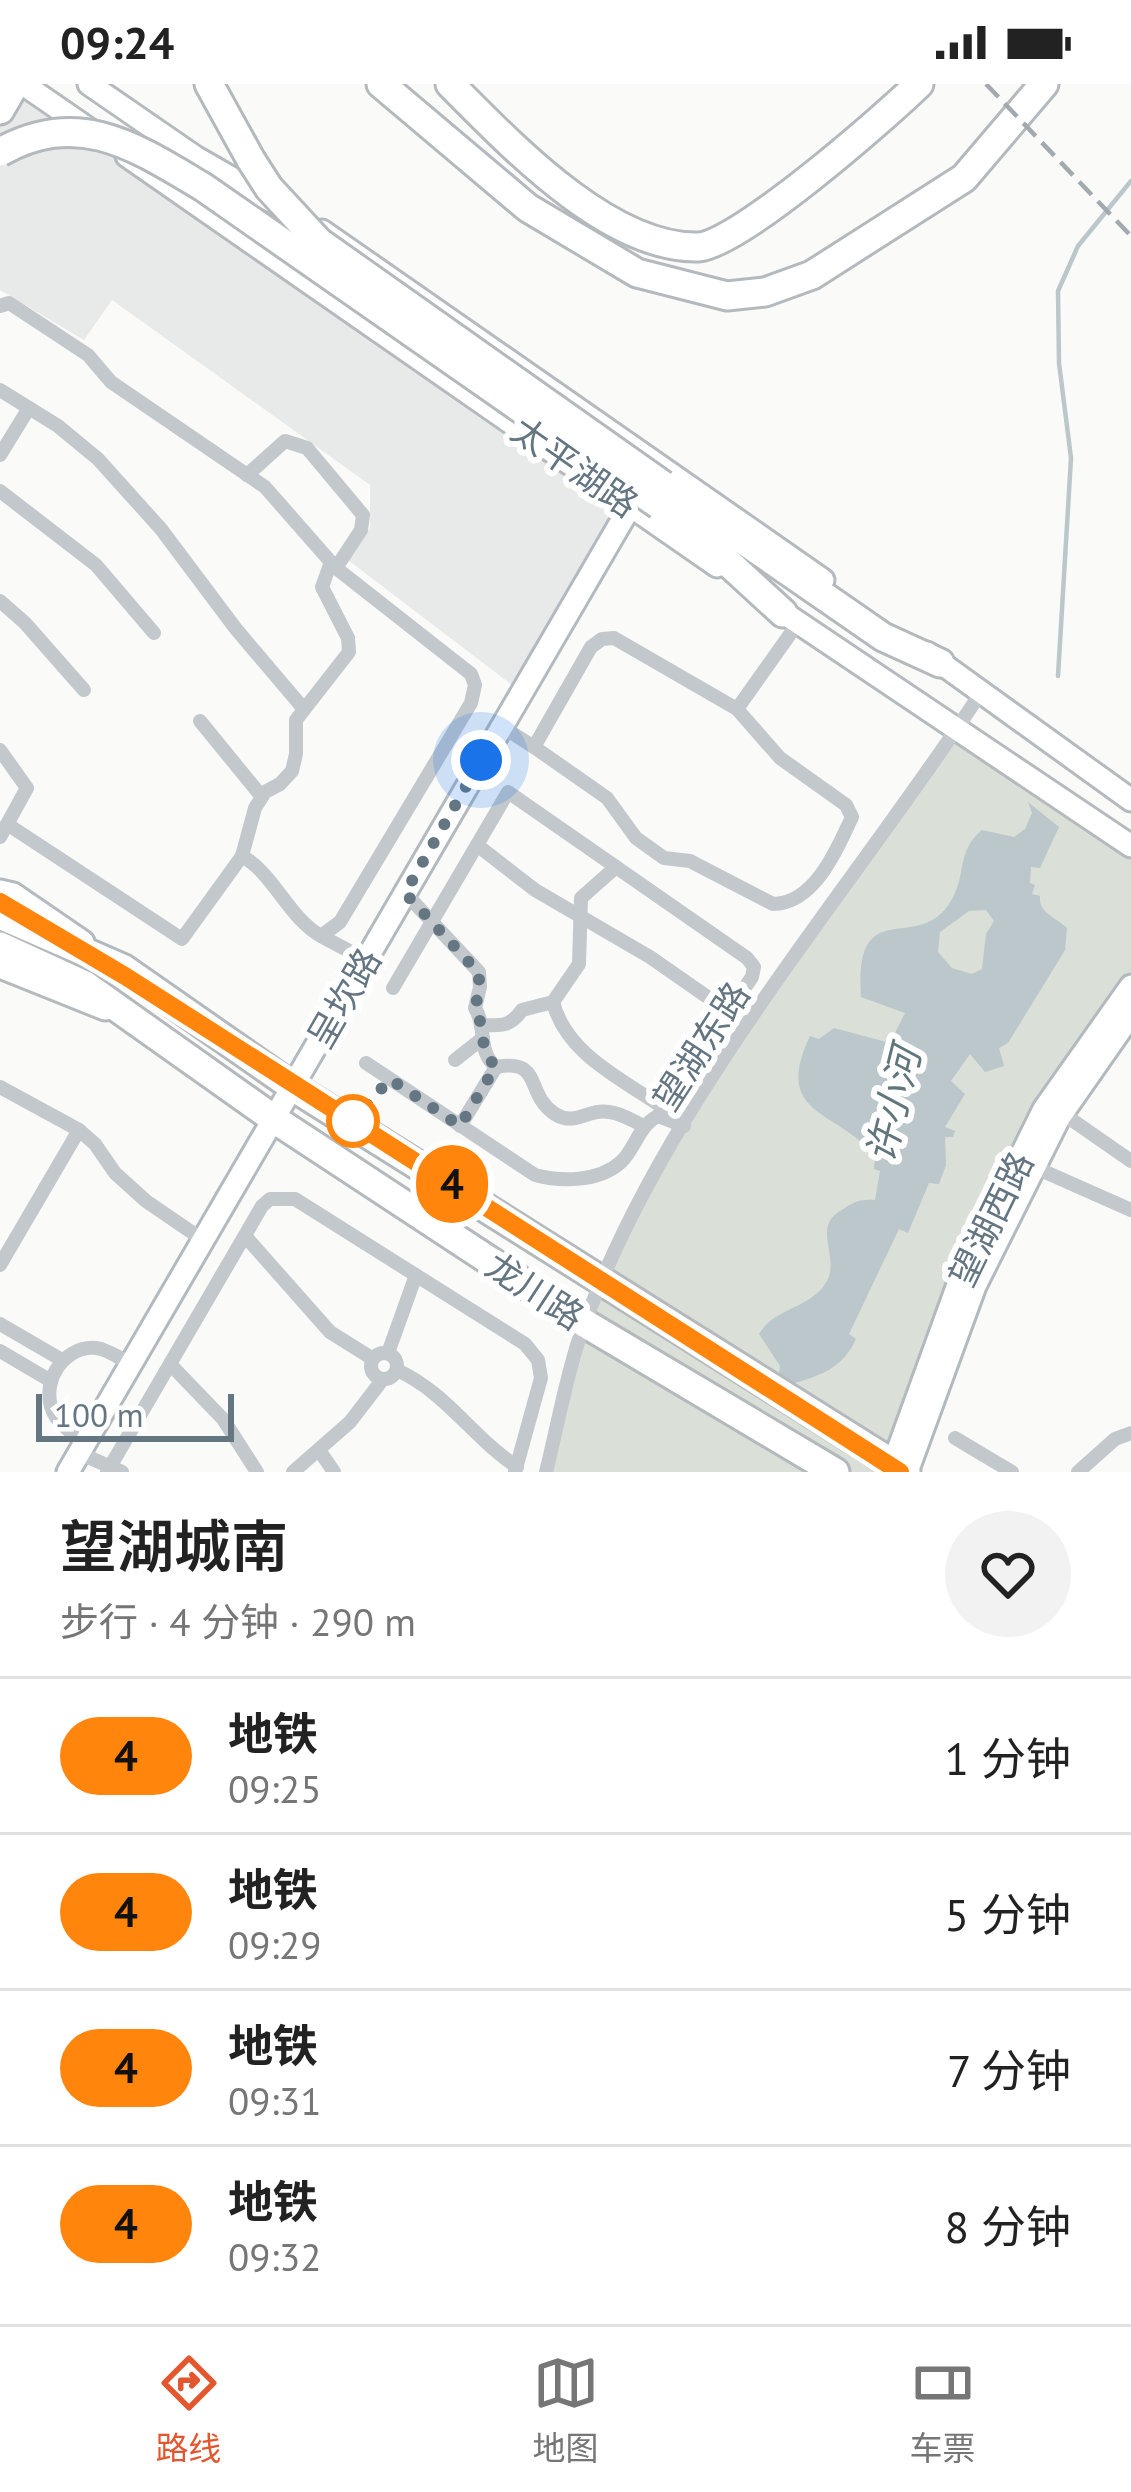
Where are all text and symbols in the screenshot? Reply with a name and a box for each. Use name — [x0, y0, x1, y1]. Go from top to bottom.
text: 09:24 — [60, 13, 174, 71]
street label: 太平湖路 — [503, 406, 648, 527]
your location — [451, 730, 511, 790]
street label: 呈坎路 — [296, 939, 391, 1056]
street label: 望湖东路 — [642, 973, 760, 1119]
water label: 许小河 — [854, 1035, 933, 1168]
unlabelled marker — [328, 1096, 378, 1146]
street label: 望湖西路 — [938, 1144, 1043, 1294]
line badge: 4 — [413, 1145, 491, 1223]
text: 4 — [440, 1156, 464, 1211]
street label: 龙川路 — [477, 1241, 593, 1340]
scale bar — [36, 1388, 234, 1441]
text: 100 m — [54, 1393, 144, 1436]
text: 望湖城南 — [60, 1509, 288, 1583]
button: heart — [945, 1511, 1071, 1637]
text: 步行 · 4 分钟 · 290 m — [60, 1596, 416, 1647]
text: 地铁 — [228, 1704, 318, 1762]
text: 4 — [114, 1728, 138, 1783]
text: 1 分钟 — [944, 1729, 1071, 1787]
text: 09:25 — [228, 1763, 322, 1814]
text: 地铁 — [228, 1860, 318, 1918]
text: 4 — [114, 1884, 138, 1939]
text: 5 分钟 — [944, 1885, 1071, 1943]
text: 09:29 — [228, 1919, 322, 1970]
text: 地铁 — [228, 2016, 318, 2074]
text: 4 — [114, 2040, 138, 2095]
text: 7 分钟 — [947, 2041, 1071, 2099]
text: 09:31 — [228, 2075, 322, 2126]
text: 地铁 — [228, 2172, 318, 2230]
text: 4 — [114, 2196, 138, 2251]
text: 8 分钟 — [944, 2197, 1071, 2255]
text: 09:32 — [228, 2231, 322, 2282]
tab: 路线 — [156, 2350, 222, 2470]
tab: 地图 — [533, 2350, 599, 2470]
tab: 车票 — [910, 2350, 976, 2470]

